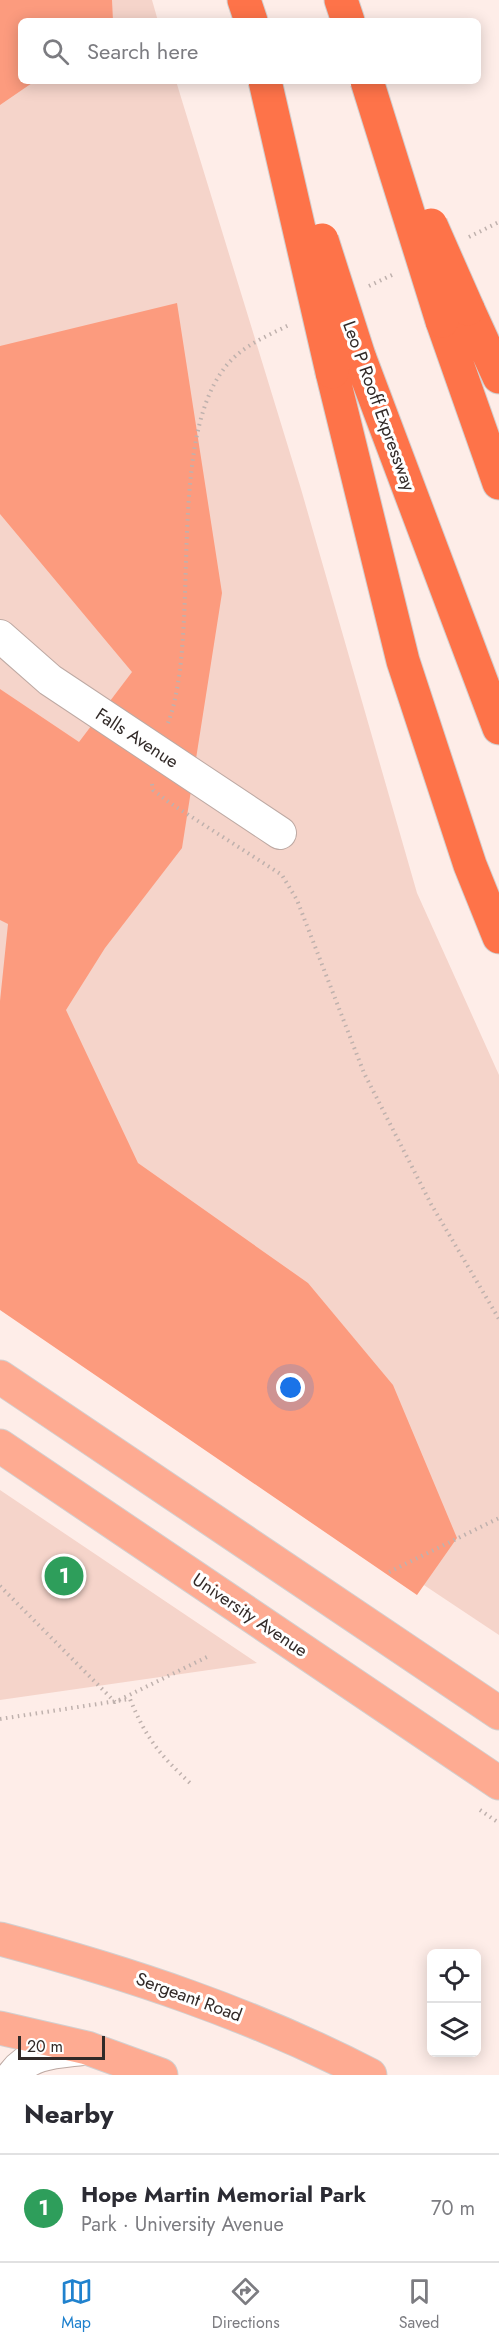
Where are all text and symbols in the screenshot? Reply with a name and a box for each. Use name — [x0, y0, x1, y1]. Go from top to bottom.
search box — [18, 18, 481, 84]
icon: search — [39, 35, 72, 68]
text: Search here — [87, 35, 198, 67]
street label: Leo P Rooff Expressway — [336, 317, 422, 495]
street label: Falls Avenue — [90, 701, 184, 775]
your location — [276, 1373, 305, 1402]
pin: 1 — [44, 1554, 84, 1598]
street label: University Avenue — [187, 1567, 313, 1663]
map controls — [427, 1949, 481, 2057]
button: locate — [427, 1949, 481, 2003]
street label: Sergeant Road — [132, 1966, 246, 2028]
button: layers — [427, 2003, 481, 2057]
scale bar — [18, 2033, 105, 2060]
text: 20 m — [27, 2035, 63, 2058]
text: Nearby — [24, 2095, 113, 2133]
text: Hope Martin Memorial Park — [81, 2178, 366, 2210]
text: 1 — [38, 2194, 49, 2223]
text: 70 m — [431, 2194, 475, 2223]
text: Park · University Avenue — [81, 2210, 284, 2239]
tab: Map — [60, 2275, 93, 2334]
tab: Directions — [212, 2275, 280, 2334]
tab: Saved — [399, 2275, 439, 2334]

